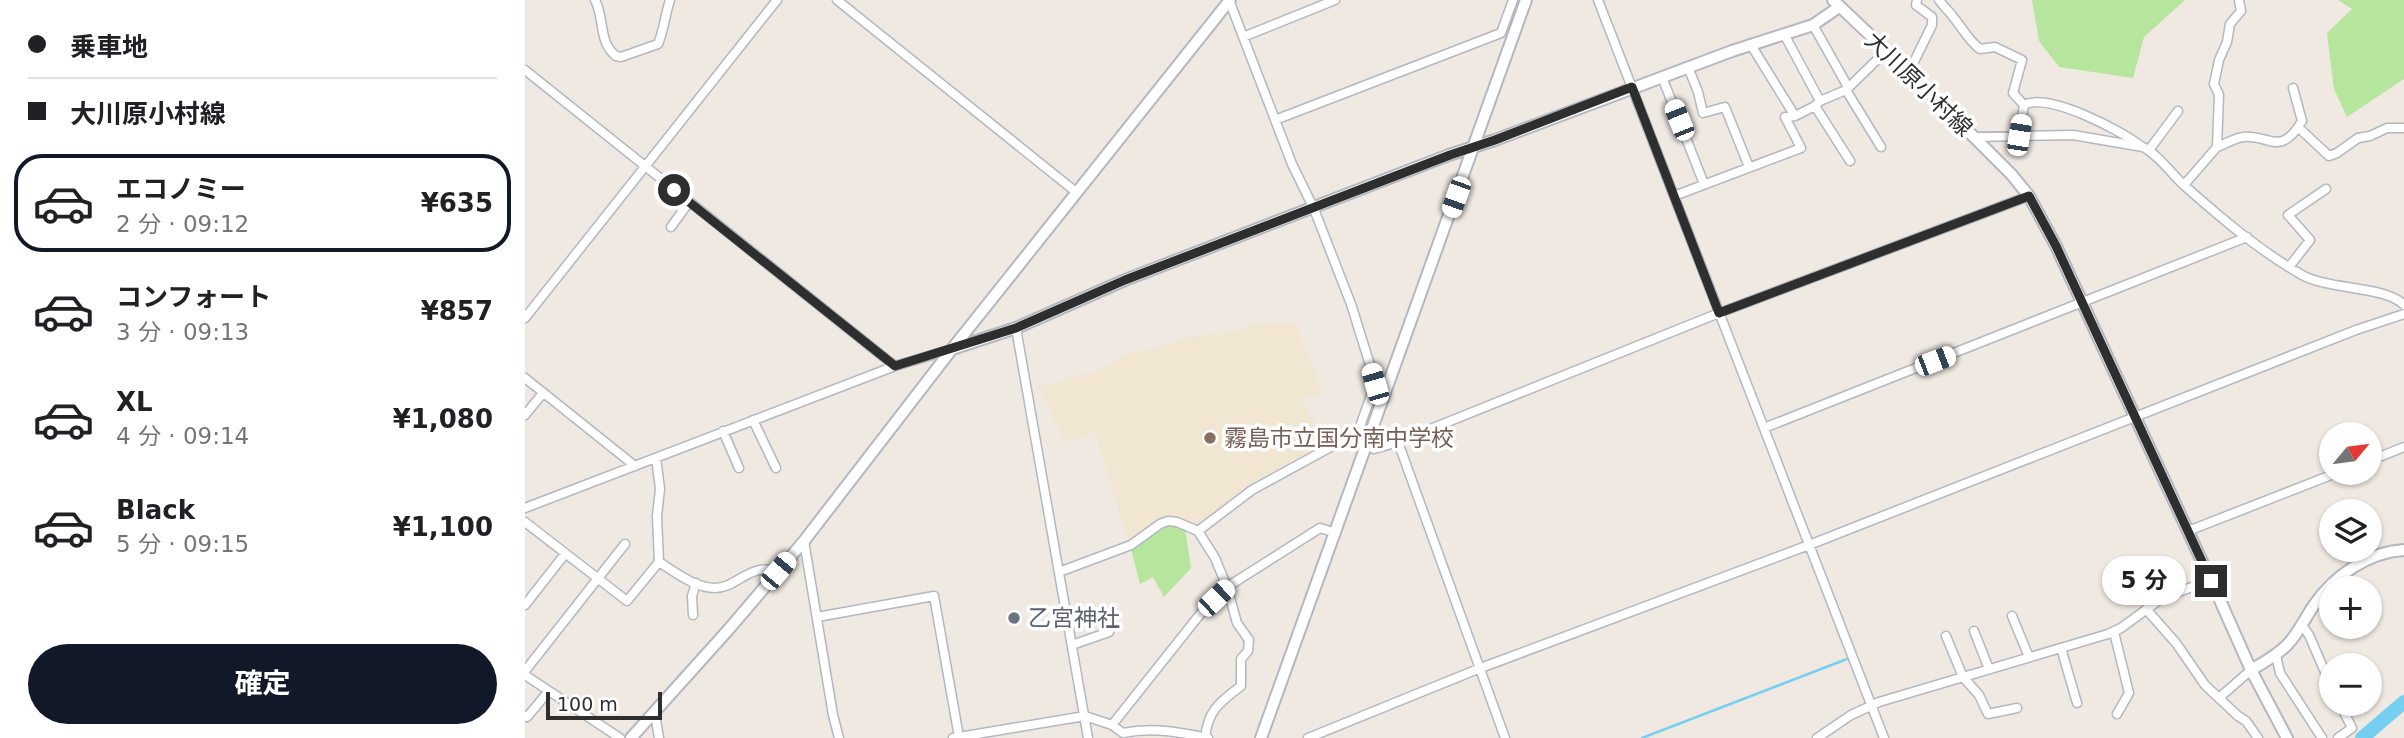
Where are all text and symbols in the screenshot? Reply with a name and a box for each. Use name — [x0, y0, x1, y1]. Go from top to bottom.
street label: 大川原小村線 — [1860, 27, 1978, 141]
text: 乗車地 — [70, 32, 148, 62]
car — [1662, 97, 1697, 143]
text: 大川原小村線 — [70, 99, 226, 129]
car — [2006, 113, 2033, 157]
icon: car — [32, 172, 95, 235]
text: エコノミー — [116, 174, 246, 204]
route start — [658, 174, 690, 206]
car — [1439, 174, 1474, 220]
text: ¥635 — [421, 188, 493, 218]
text: 2 分 · 09:12 — [116, 211, 249, 237]
icon: car — [32, 280, 95, 343]
text: コンフォート — [116, 282, 271, 312]
text: ¥857 — [421, 296, 493, 326]
text: 3 分 · 09:13 — [116, 319, 249, 345]
car — [1912, 344, 1959, 378]
car — [1360, 361, 1391, 407]
text: XL — [116, 387, 153, 417]
icon: car — [32, 388, 95, 451]
text: ¥1,080 — [393, 404, 493, 434]
north arrow — [2319, 422, 2382, 485]
map controls — [2319, 422, 2382, 716]
text: 4 分 · 09:14 — [116, 423, 249, 449]
place label: 霧島市立国分南中学校 — [1224, 425, 1454, 451]
marker: 霧島市立国分南中学校 — [1202, 430, 1218, 446]
text: Black — [116, 495, 195, 525]
icon: car — [32, 496, 95, 559]
button: layers — [2319, 499, 2382, 562]
text: ¥1,100 — [393, 512, 493, 542]
text: 5 分 · 09:15 — [116, 531, 249, 557]
car — [757, 548, 800, 594]
callout: 5 分 — [2103, 556, 2187, 606]
route end — [2195, 565, 2227, 597]
text: 5 分 — [2120, 567, 2168, 593]
car — [1194, 576, 1239, 620]
button: + — [2319, 576, 2382, 639]
place label: 乙宮神社 — [1028, 605, 1120, 631]
marker: 乙宮神社 — [1006, 610, 1022, 626]
button: 確定 — [28, 644, 497, 724]
button: − — [2319, 653, 2382, 716]
scale bar — [546, 689, 661, 721]
text: 100 m — [557, 693, 618, 715]

